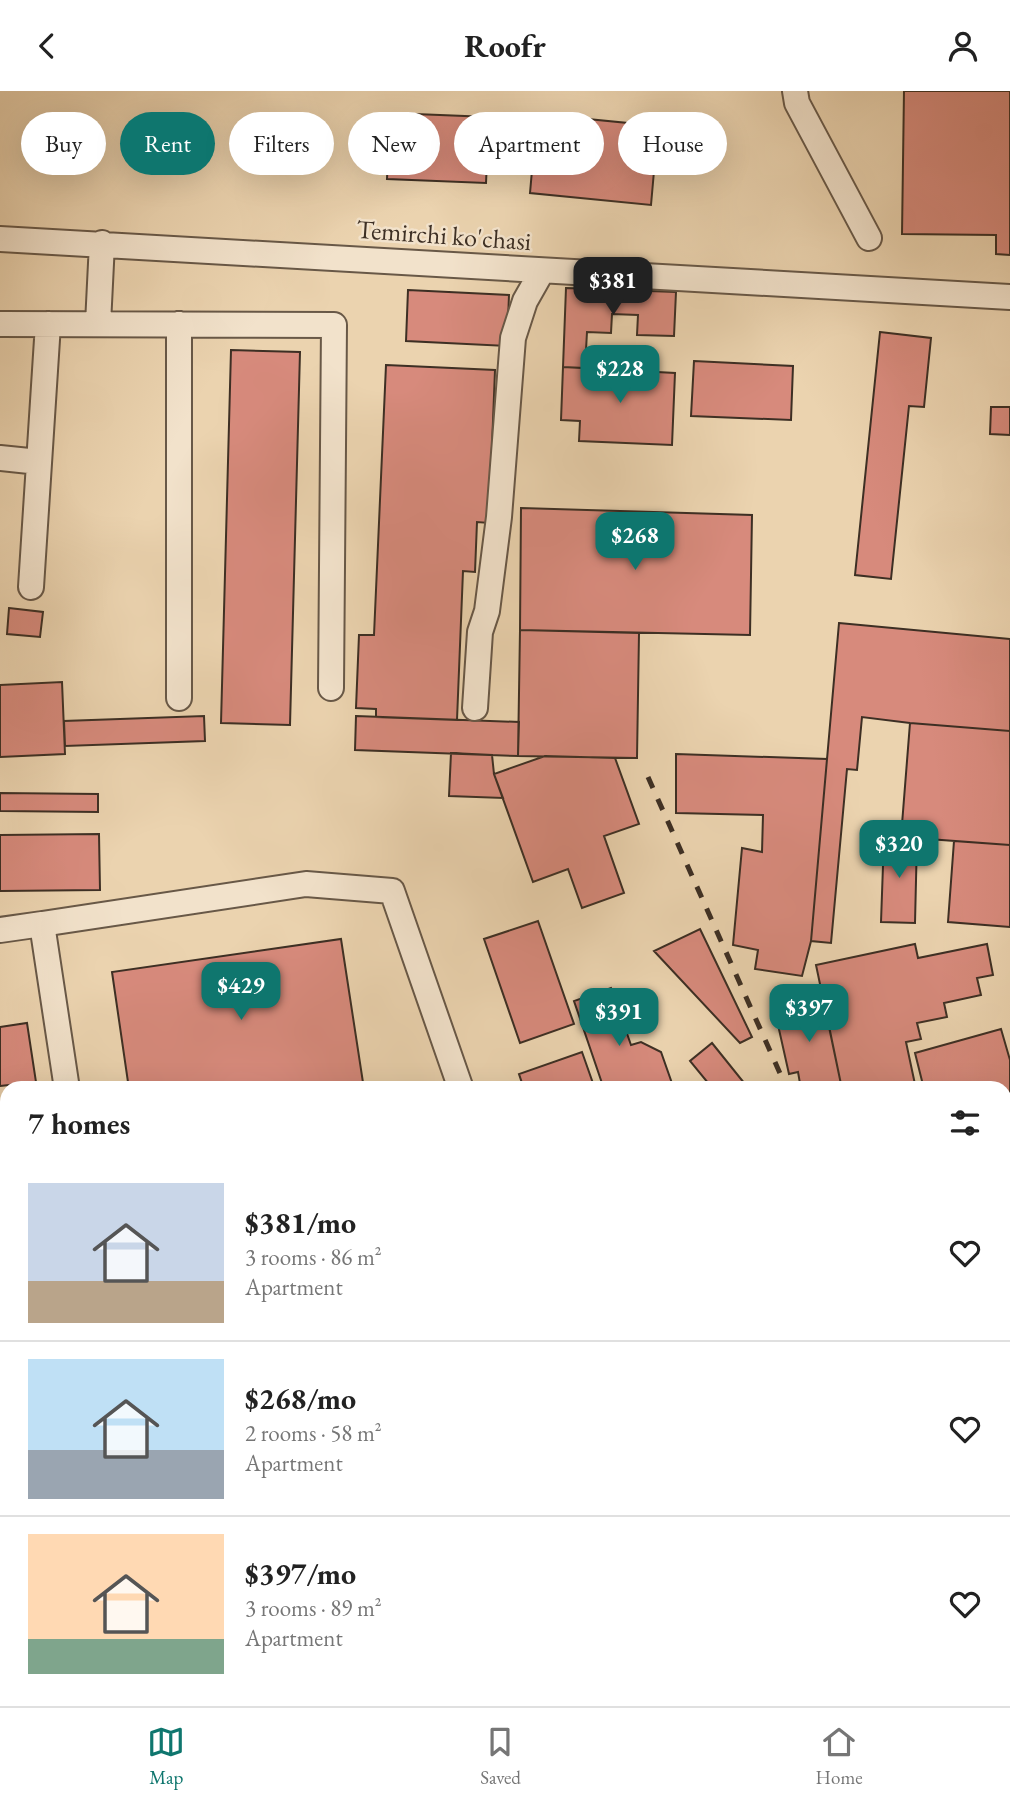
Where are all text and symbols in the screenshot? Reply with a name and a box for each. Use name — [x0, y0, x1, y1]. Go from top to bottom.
text: Roofr — [464, 25, 546, 67]
icon: back — [28, 27, 66, 65]
icon: person — [944, 27, 982, 65]
chip: Buy — [21, 112, 106, 175]
chip: Rent — [120, 112, 215, 175]
chip: Filters — [229, 112, 334, 175]
chip: New — [348, 112, 440, 175]
chip: Apartment — [454, 112, 604, 175]
chip: House — [618, 112, 727, 175]
street label: Temirchi ko'chasi — [356, 212, 532, 258]
pin: $381 — [572, 257, 654, 317]
text: $381 — [589, 265, 637, 295]
pin: $228 — [579, 345, 661, 405]
text: $228 — [596, 353, 644, 383]
pin: $268 — [594, 512, 676, 572]
text: $268 — [611, 520, 659, 550]
pin: $320 — [858, 821, 940, 880]
text: $320 — [875, 828, 923, 858]
pin: $429 — [200, 963, 282, 1022]
text: $429 — [217, 970, 265, 1000]
pin: $397 — [768, 985, 850, 1044]
pin: $391 — [578, 989, 660, 1048]
text: $397 — [785, 992, 833, 1022]
text: $391 — [595, 996, 643, 1026]
text: 7 homes — [28, 1104, 130, 1143]
icon: filters — [946, 1104, 984, 1142]
text: $381/mo — [245, 1203, 356, 1242]
icon: home — [84, 1211, 168, 1295]
icon: heart — [946, 1234, 984, 1272]
text: 3 rooms · 86 m² — [245, 1242, 382, 1272]
text: Apartment — [245, 1272, 343, 1302]
text: $268/mo — [245, 1379, 356, 1418]
icon: home — [84, 1387, 168, 1471]
icon: heart — [946, 1410, 984, 1448]
text: 2 rooms · 58 m² — [245, 1418, 382, 1448]
text: Apartment — [245, 1448, 343, 1478]
text: $397/mo — [245, 1554, 356, 1593]
icon: home — [84, 1562, 168, 1646]
icon: heart — [946, 1585, 984, 1623]
text: 3 rooms · 89 m² — [245, 1593, 382, 1623]
text: Apartment — [245, 1623, 343, 1653]
tab: Map — [147, 1723, 185, 1790]
tab: Saved — [480, 1723, 521, 1790]
tab: Home — [816, 1723, 863, 1790]

